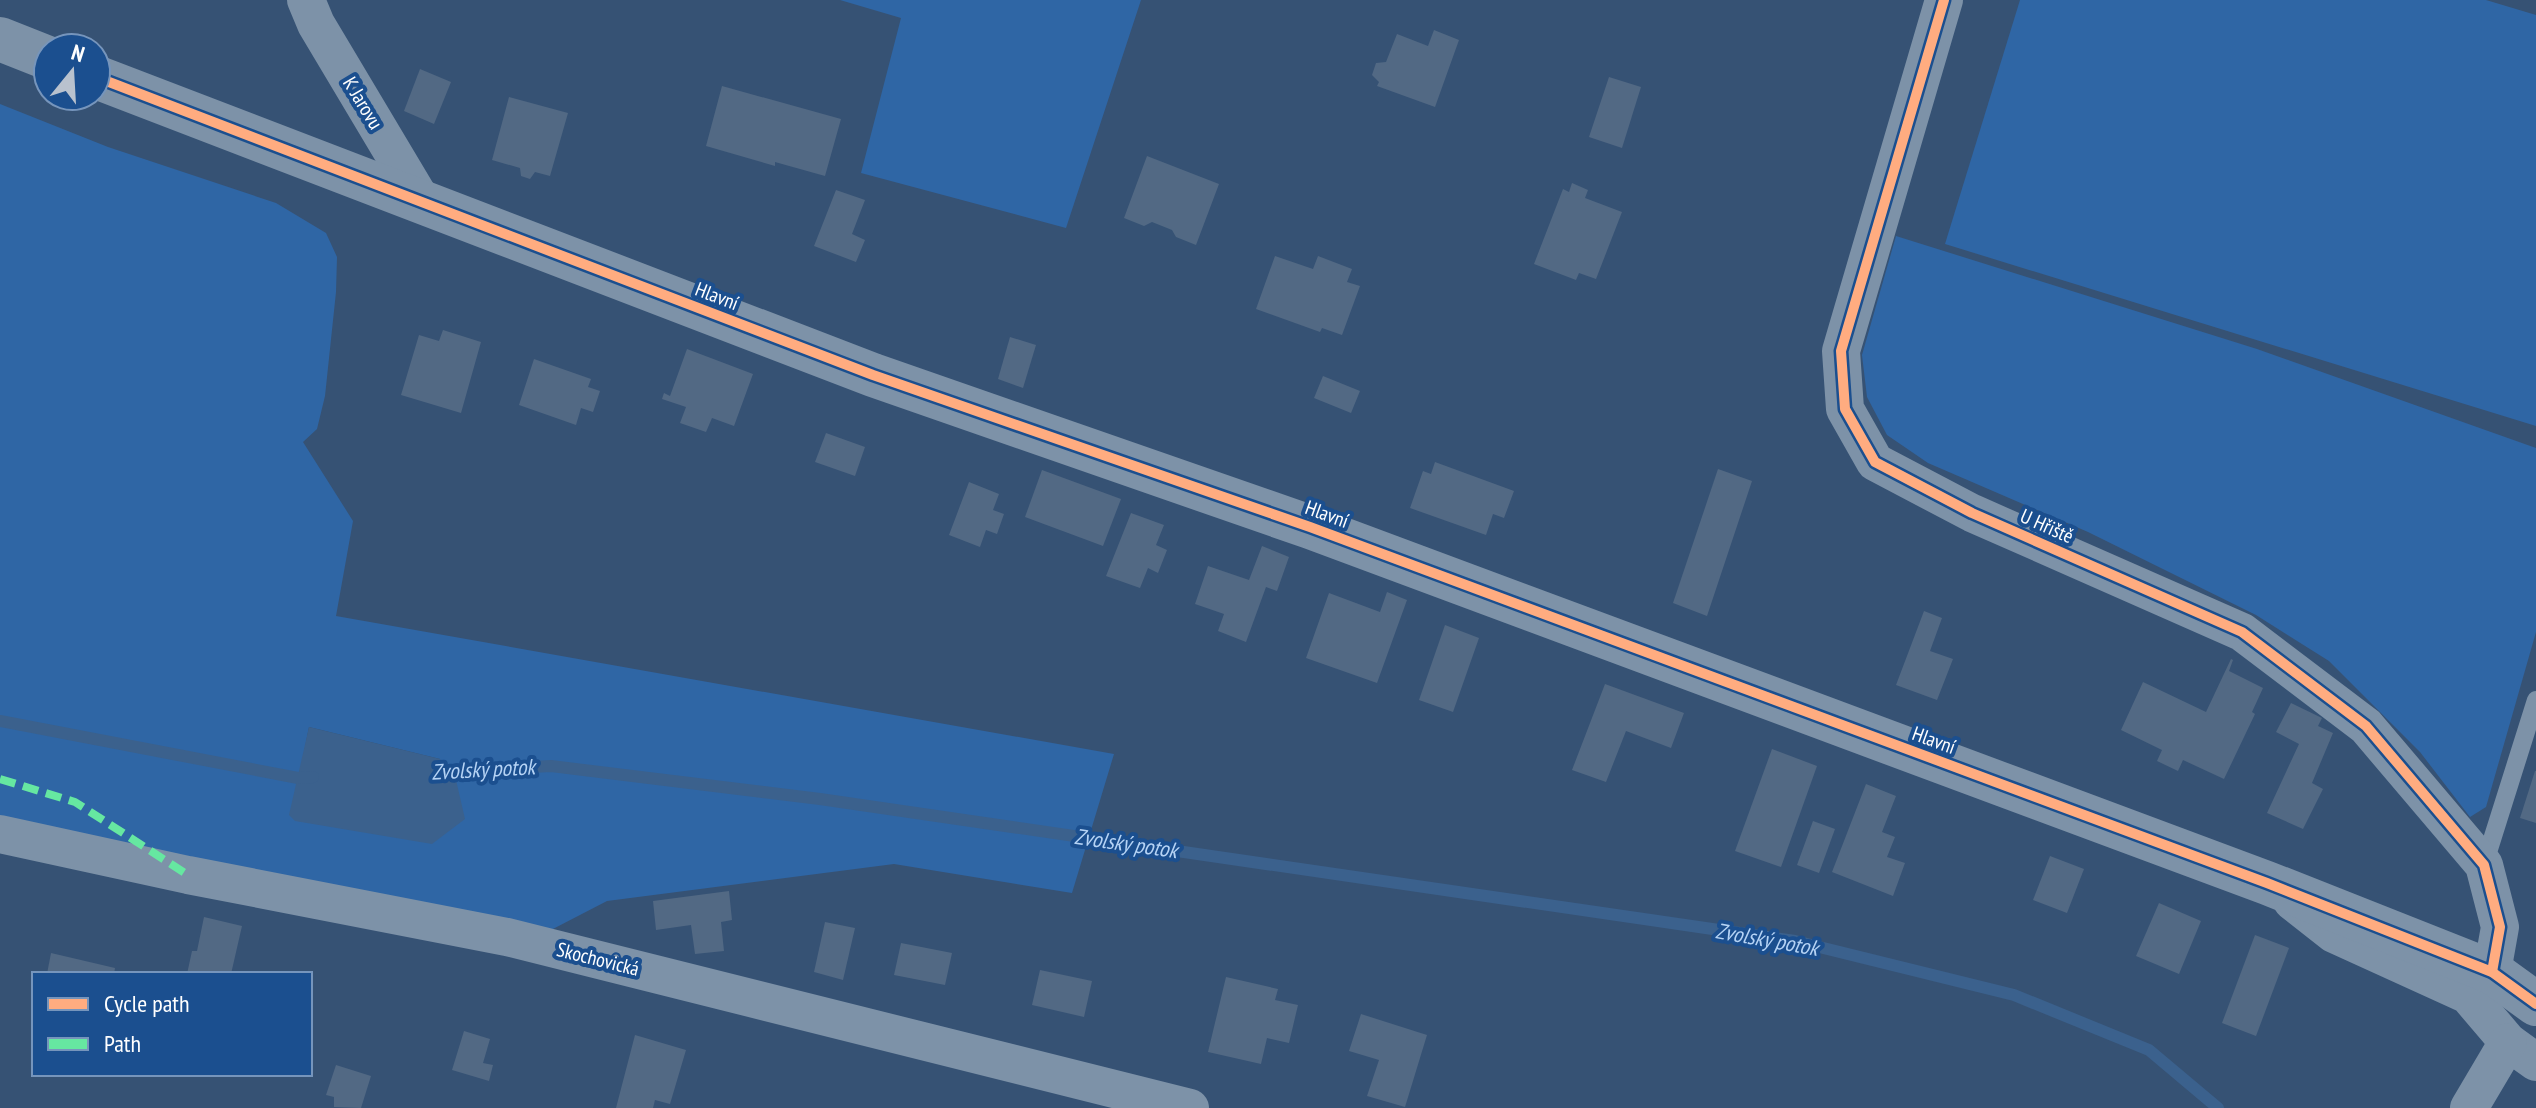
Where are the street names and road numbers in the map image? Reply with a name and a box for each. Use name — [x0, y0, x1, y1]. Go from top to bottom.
street label: K Jarovu — [337, 72, 389, 134]
street label: Hlavní — [692, 276, 743, 316]
street label: Hlavní — [1302, 494, 1353, 534]
street label: U Hřiště — [2016, 503, 2078, 549]
street label: Hlavní — [1909, 720, 1960, 760]
street label: Skochovická — [554, 936, 642, 982]

